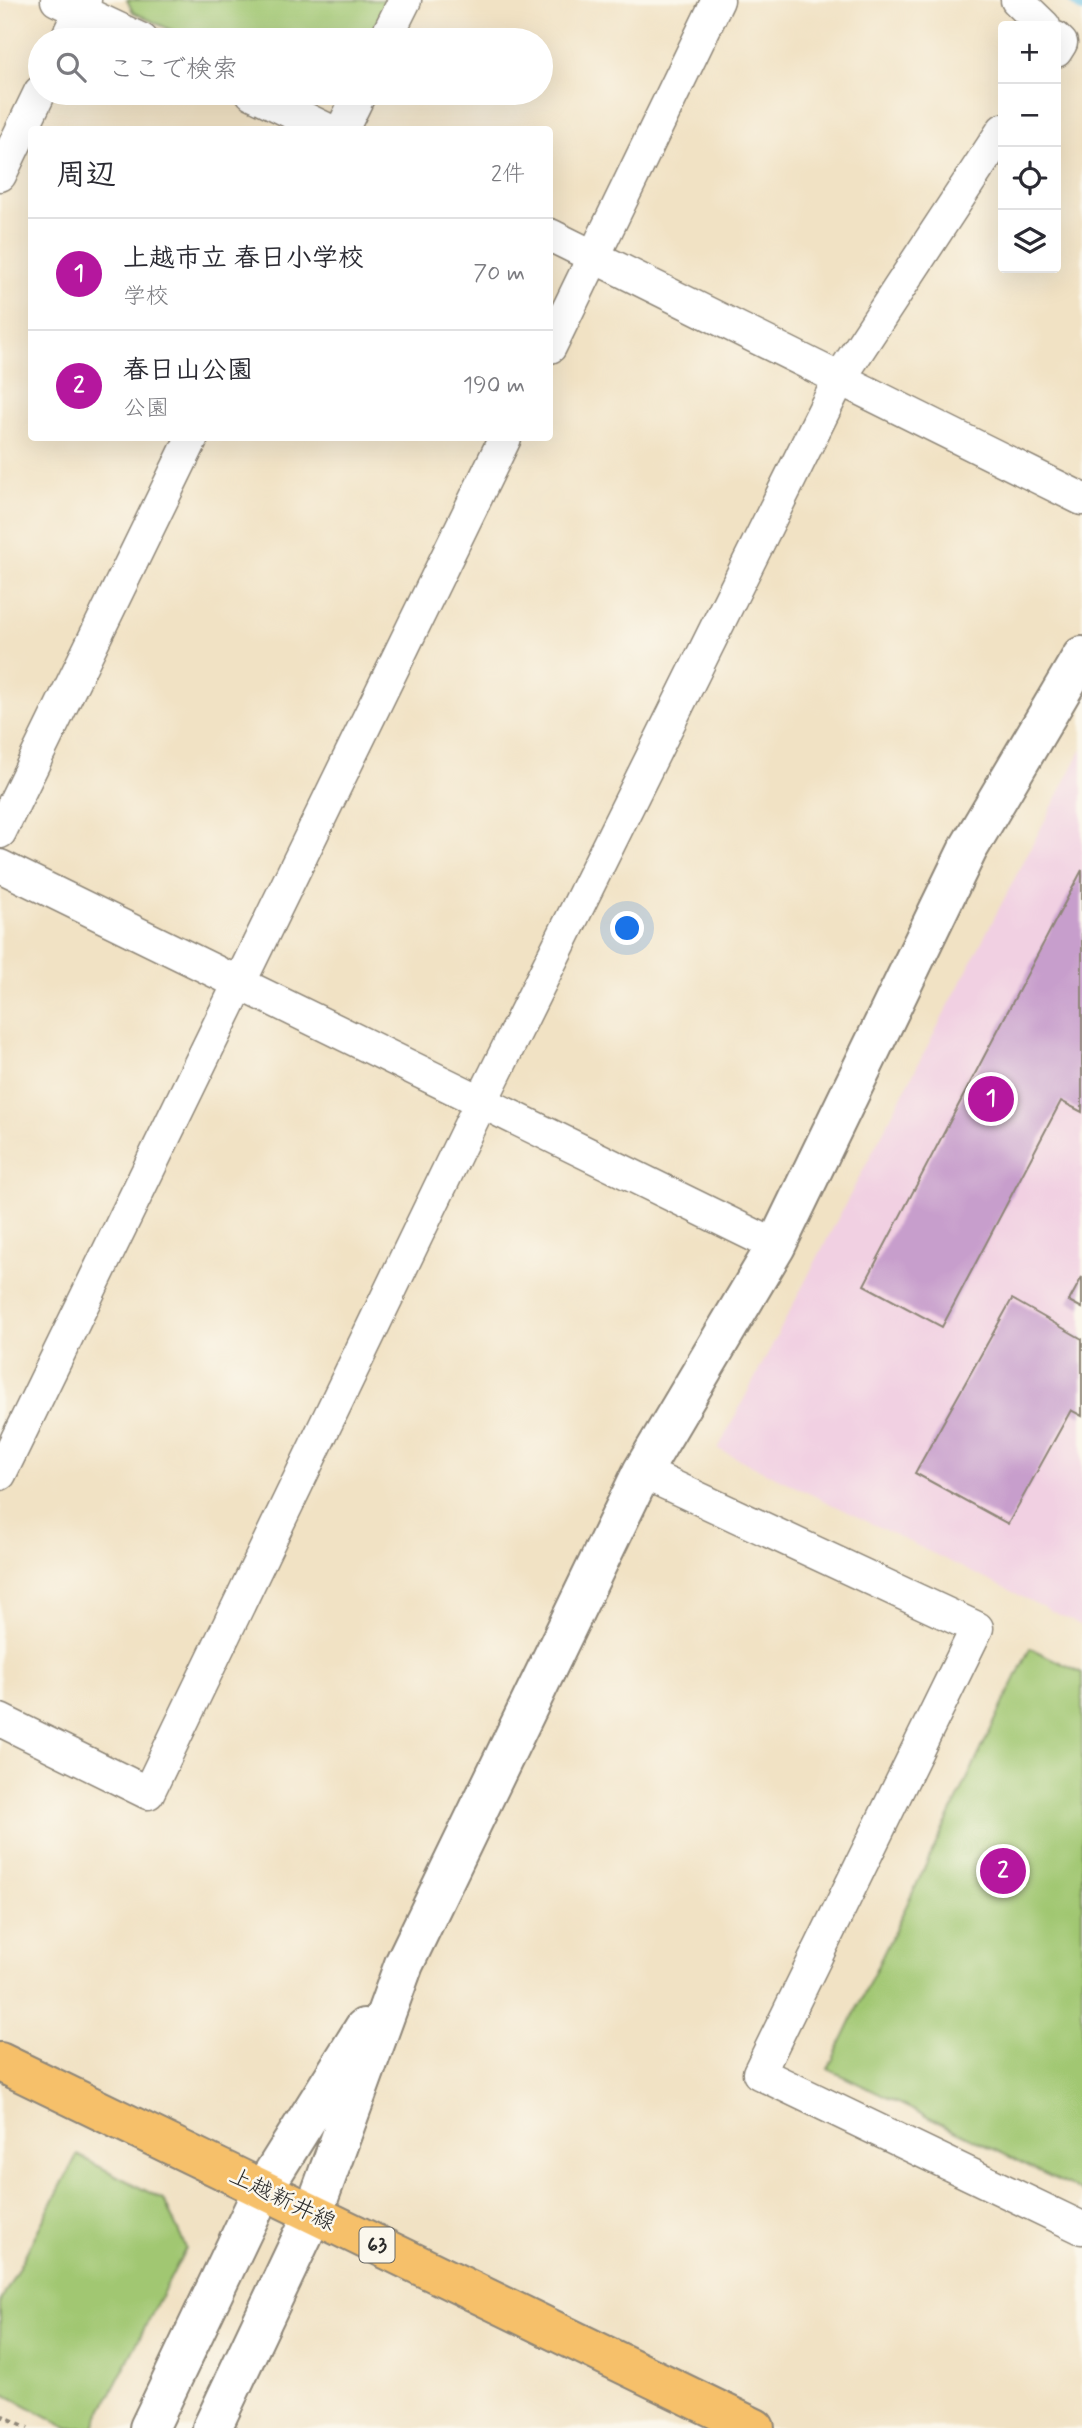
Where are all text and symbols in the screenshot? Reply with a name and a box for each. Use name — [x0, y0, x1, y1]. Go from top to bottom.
map controls — [998, 21, 1061, 273]
button: + — [998, 21, 1061, 84]
search box — [28, 28, 553, 105]
icon: search — [52, 48, 90, 86]
text: ここで検索 — [108, 53, 238, 87]
button: − — [998, 84, 1061, 147]
button: locate — [998, 147, 1061, 210]
text: 周辺 — [56, 156, 116, 195]
text: 2件 — [491, 160, 525, 190]
button: layers — [998, 210, 1061, 273]
text: 上越市立 春日小学校 — [123, 242, 364, 276]
text: 1 — [74, 259, 84, 289]
text: 70 m — [473, 259, 525, 289]
text: 学校 — [123, 282, 169, 312]
text: 春日山公園 — [123, 354, 253, 388]
text: 2 — [73, 371, 85, 401]
text: 190 m — [463, 371, 525, 401]
text: 公園 — [123, 394, 169, 424]
your location — [610, 911, 644, 945]
pin: 1 — [968, 1073, 1014, 1125]
pin: 2 — [980, 1845, 1026, 1897]
street label: 上越新井線 — [224, 2161, 340, 2239]
road number: 63 — [360, 2228, 394, 2262]

